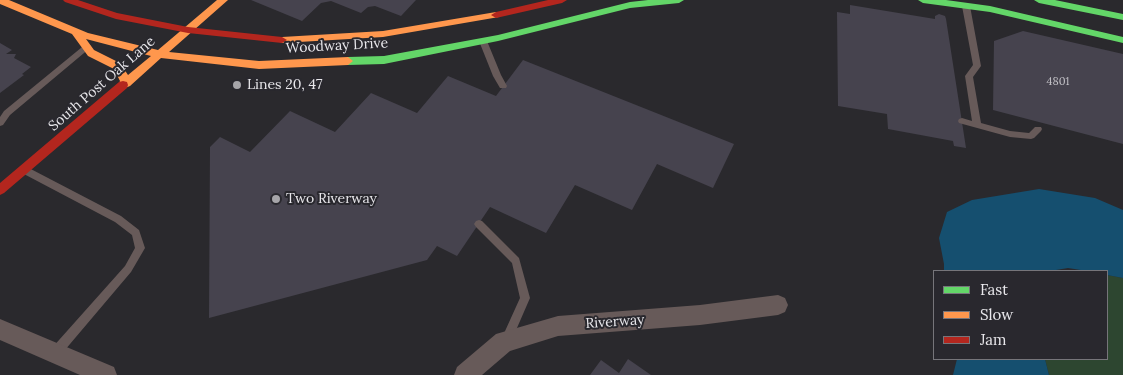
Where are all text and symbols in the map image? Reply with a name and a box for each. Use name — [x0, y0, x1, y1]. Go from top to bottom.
street label: South Post Oak Lane — [45, 33, 159, 135]
street label: Woodway Drive — [285, 35, 389, 57]
house number: 4801 — [1047, 75, 1069, 89]
place label: Lines 20, 47 — [247, 77, 323, 93]
marker: Lines 20, 47 — [231, 79, 243, 91]
place label: Two Riverway — [286, 191, 377, 207]
marker: Two Riverway — [270, 193, 282, 205]
legend — [933, 270, 1108, 360]
text: Fast — [980, 280, 1008, 299]
text: Slow — [980, 305, 1013, 324]
street label: Riverway — [585, 312, 645, 332]
text: Jam — [980, 330, 1007, 349]

